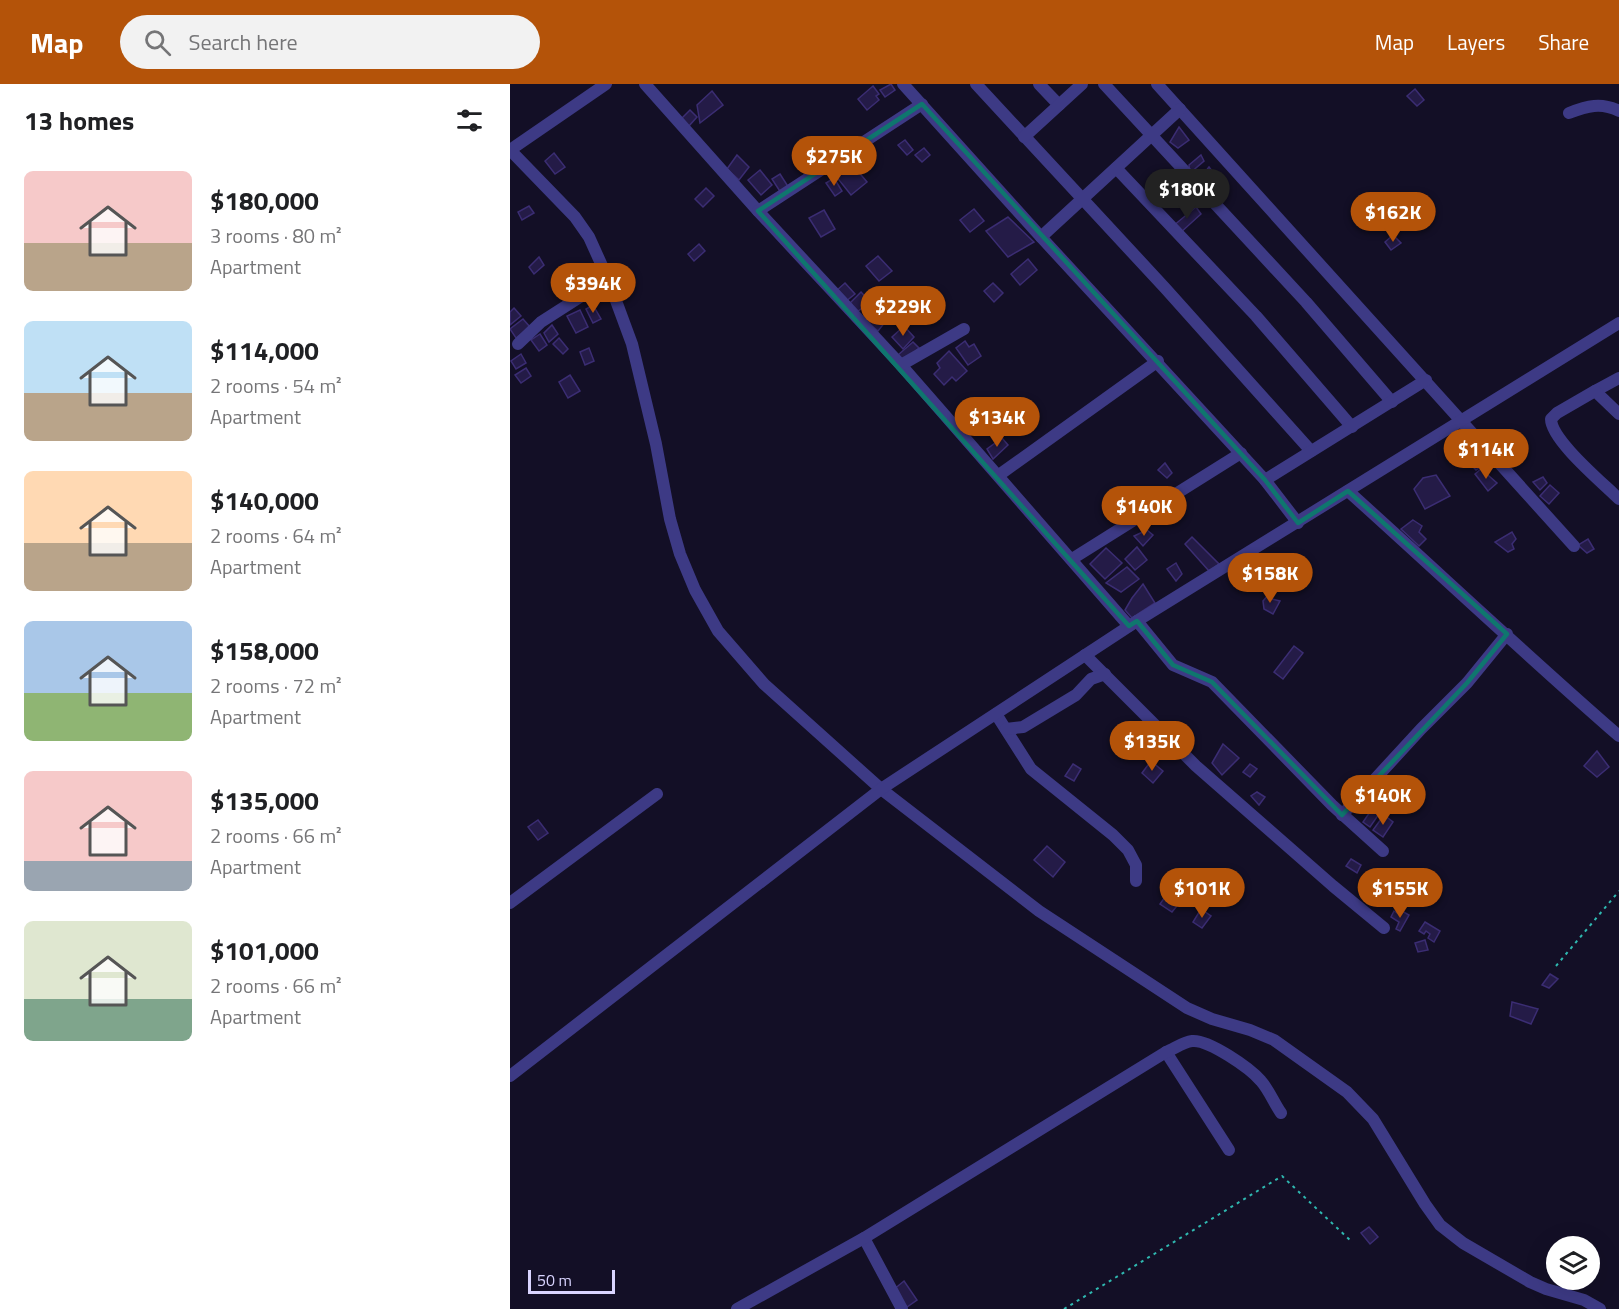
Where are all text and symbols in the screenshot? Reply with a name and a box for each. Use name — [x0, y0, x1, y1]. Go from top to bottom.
search box — [120, 15, 540, 69]
text: Map — [30, 21, 84, 64]
text: Search here — [189, 25, 298, 59]
icon: search — [141, 26, 174, 59]
text: Map — [1375, 26, 1414, 58]
text: Layers — [1447, 26, 1505, 58]
text: Share — [1538, 26, 1589, 58]
text: 13 homes — [24, 101, 134, 140]
icon: filters — [453, 104, 486, 137]
pin: $275K — [792, 136, 876, 187]
text: $275K — [806, 140, 862, 171]
pin: $180K — [1145, 169, 1229, 220]
text: $180K — [1159, 173, 1215, 204]
text: $180,000 — [210, 181, 319, 220]
pin: $162K — [1351, 192, 1435, 243]
icon: home — [72, 195, 144, 267]
text: $162K — [1365, 196, 1421, 227]
text: 3 rooms · 80 m² — [210, 220, 342, 251]
text: Apartment — [210, 251, 301, 282]
pin: $394K — [551, 263, 635, 314]
text: $394K — [565, 267, 621, 298]
pin: $229K — [861, 286, 945, 337]
text: $229K — [875, 290, 931, 321]
text: $114,000 — [210, 331, 319, 370]
icon: home — [72, 345, 144, 417]
text: 2 rooms · 54 m² — [210, 370, 342, 401]
pin: $134K — [955, 397, 1039, 448]
text: Apartment — [210, 401, 301, 432]
text: $134K — [969, 401, 1025, 432]
pin: $114K — [1444, 429, 1528, 480]
text: $114K — [1458, 433, 1514, 464]
text: $140,000 — [210, 481, 319, 520]
pin: $140K — [1102, 486, 1186, 537]
text: $140K — [1116, 490, 1172, 521]
icon: home — [72, 495, 144, 567]
text: 2 rooms · 64 m² — [210, 520, 342, 551]
text: Apartment — [210, 551, 301, 582]
pin: $158K — [1228, 553, 1312, 604]
text: $158K — [1242, 557, 1298, 588]
text: $158,000 — [210, 631, 319, 670]
icon: home — [72, 645, 144, 717]
text: 2 rooms · 72 m² — [210, 670, 342, 701]
text: Apartment — [210, 701, 301, 732]
pin: $135K — [1110, 721, 1194, 772]
text: $135K — [1124, 725, 1180, 756]
pin: $140K — [1341, 775, 1425, 826]
text: $140K — [1355, 779, 1411, 810]
text: $135,000 — [210, 781, 319, 820]
icon: home — [72, 795, 144, 867]
text: 2 rooms · 66 m² — [210, 820, 342, 851]
text: Apartment — [210, 851, 301, 882]
pin: $101K — [1160, 868, 1244, 919]
pin: $155K — [1358, 868, 1442, 919]
text: $101K — [1174, 872, 1230, 903]
text: $155K — [1372, 872, 1428, 903]
text: $101,000 — [210, 931, 319, 970]
icon: home — [72, 945, 144, 1017]
text: 2 rooms · 66 m² — [210, 970, 342, 1001]
text: Apartment — [210, 1001, 301, 1032]
map controls — [1546, 1236, 1600, 1290]
button: layers — [1546, 1236, 1600, 1290]
scale bar — [528, 1267, 615, 1294]
text: 50 m — [537, 1268, 572, 1292]

